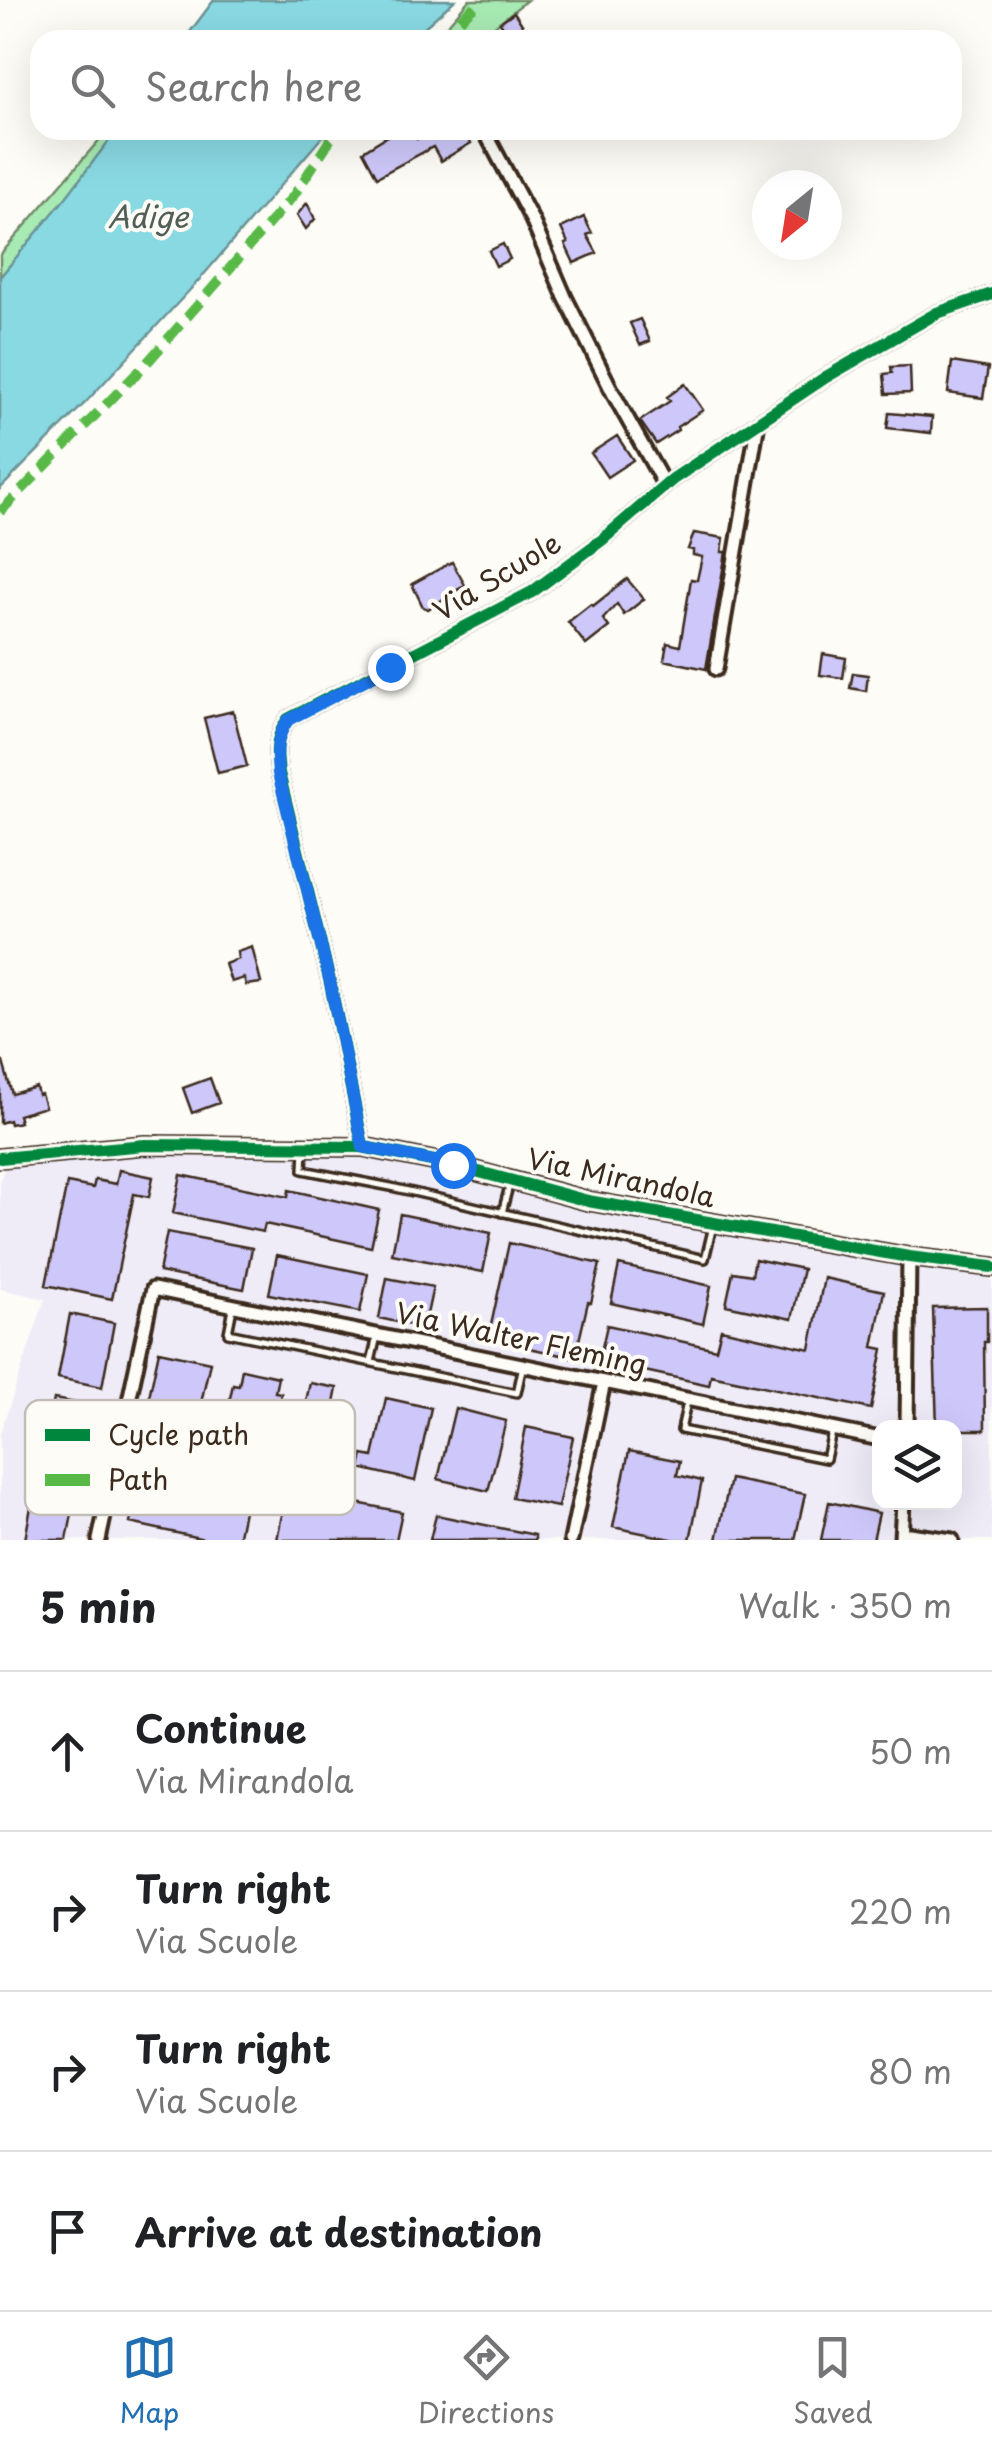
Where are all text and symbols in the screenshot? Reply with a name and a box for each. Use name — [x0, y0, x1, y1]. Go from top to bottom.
search box — [30, 30, 962, 140]
text: Search here — [145, 57, 362, 114]
icon: search — [65, 58, 120, 113]
north arrow — [752, 170, 842, 260]
water label: Adige — [108, 193, 190, 238]
street label: Via Scuole — [424, 520, 569, 631]
route end — [368, 645, 414, 691]
street label: Via Mirandola — [523, 1136, 720, 1218]
route start — [431, 1143, 477, 1189]
street label: Via Walter Fleming — [392, 1290, 651, 1385]
legend — [25, 1400, 355, 1515]
text: Cycle path — [108, 1412, 249, 1455]
map controls — [872, 1420, 962, 1510]
button: layers — [872, 1420, 962, 1510]
text: Path — [108, 1457, 168, 1500]
text: 5 min — [40, 1574, 157, 1637]
text: Walk · 350 m — [739, 1581, 952, 1629]
text: Continue — [135, 1699, 306, 1756]
icon: ahead — [40, 1724, 95, 1779]
text: 50 m — [869, 1727, 952, 1775]
text: Via Mirandola — [135, 1756, 353, 1804]
text: Turn right — [135, 1859, 331, 1916]
icon: right — [40, 1884, 95, 1939]
text: 220 m — [849, 1887, 952, 1935]
text: Via Scuole — [135, 1916, 298, 1964]
text: Turn right — [135, 2019, 331, 2076]
icon: right — [40, 2044, 95, 2099]
text: 80 m — [868, 2047, 952, 2095]
text: Via Scuole — [135, 2076, 298, 2124]
text: Arrive at destination — [135, 2203, 543, 2260]
icon: arrive — [40, 2204, 95, 2259]
tab: Map — [119, 2330, 179, 2433]
tab: Directions — [418, 2330, 554, 2433]
tab: Saved — [793, 2330, 873, 2433]

